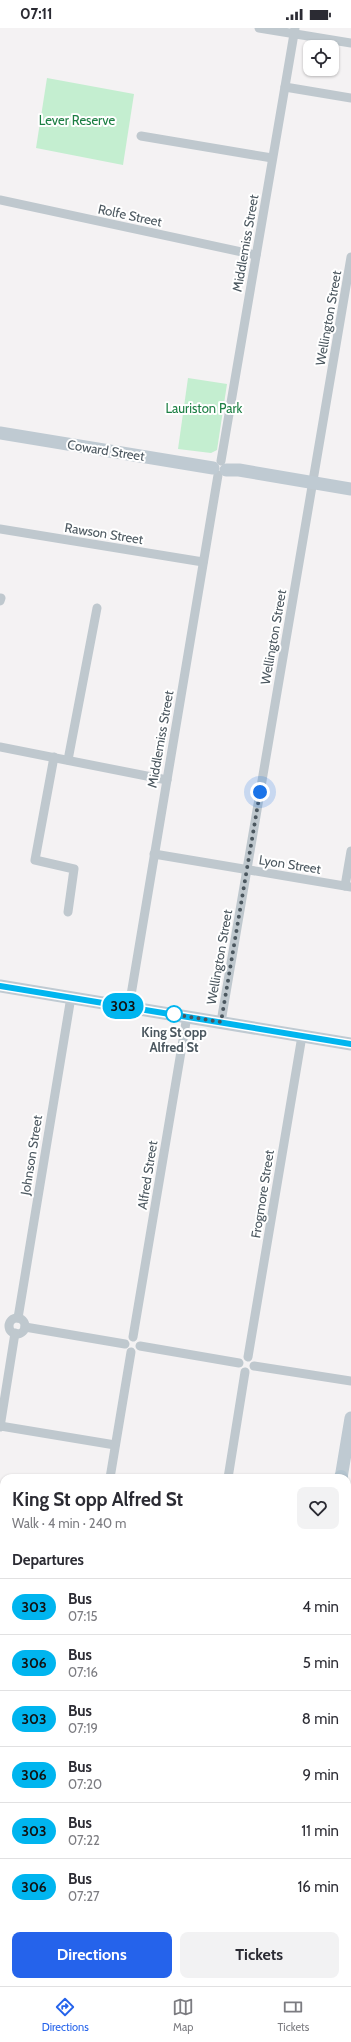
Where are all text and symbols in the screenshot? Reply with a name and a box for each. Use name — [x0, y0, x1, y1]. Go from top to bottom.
text: 07:11 — [20, 5, 53, 23]
map controls — [303, 40, 339, 76]
button: locate — [303, 40, 339, 76]
park label: Lever Reserve — [39, 112, 115, 128]
street label: Middlemiss Street — [229, 192, 262, 293]
street label: Rolfe Street — [97, 200, 164, 230]
street label: Wellington Street — [312, 269, 344, 367]
park label: Lauriston Park — [166, 400, 243, 416]
street label: Coward Street — [66, 436, 146, 464]
street label: Rawson Street — [64, 519, 145, 547]
street label: Wellington Street — [257, 588, 289, 686]
street label: Middlemiss Street — [144, 688, 177, 789]
your location — [250, 782, 270, 802]
street label: Lyon Street — [258, 851, 323, 877]
street label: Wellington Street — [203, 908, 235, 1006]
line badge: 303 — [100, 993, 146, 1019]
text: 303 — [111, 997, 135, 1015]
marker: King St opp Alfred St — [165, 1005, 183, 1023]
place label: King St opp Alfred St — [141, 1024, 207, 1055]
street label: Johnson Street — [17, 1113, 45, 1197]
street label: Alfred Street — [134, 1139, 160, 1211]
street label: Frogmore Street — [247, 1148, 277, 1239]
button: heart — [297, 1487, 339, 1529]
text: King St opp Alfred St — [12, 1488, 183, 1511]
text: Walk · 4 min · 240 m — [12, 1515, 126, 1531]
text: Departures — [12, 1551, 84, 1569]
text: Bus — [68, 1590, 92, 1608]
text: 303 — [22, 1598, 46, 1616]
text: 4 min — [302, 1598, 339, 1616]
text: 07:15 — [68, 1608, 97, 1624]
text: Bus — [68, 1646, 92, 1664]
text: 306 — [21, 1654, 47, 1672]
text: 5 min — [303, 1654, 339, 1672]
text: 07:16 — [68, 1664, 98, 1680]
text: Bus — [68, 1702, 92, 1720]
text: 303 — [22, 1710, 46, 1728]
text: 8 min — [302, 1710, 339, 1728]
text: 07:19 — [68, 1720, 98, 1736]
text: Bus — [68, 1758, 92, 1776]
text: 306 — [21, 1766, 47, 1784]
text: 9 min — [302, 1766, 339, 1784]
text: 07:20 — [68, 1776, 102, 1792]
text: Bus — [68, 1814, 92, 1832]
text: 303 — [22, 1822, 46, 1840]
text: 11 min — [301, 1822, 339, 1840]
text: 07:22 — [68, 1832, 100, 1848]
text: Bus — [68, 1870, 92, 1888]
text: 306 — [21, 1878, 47, 1896]
text: 16 min — [297, 1878, 339, 1896]
text: 07:27 — [68, 1888, 100, 1904]
button: Directions — [12, 1932, 172, 1978]
button: Tickets — [180, 1932, 339, 1978]
tab: Directions — [42, 1996, 89, 2034]
tab: Map — [172, 1996, 194, 2034]
tab: Tickets — [278, 1996, 309, 2034]

